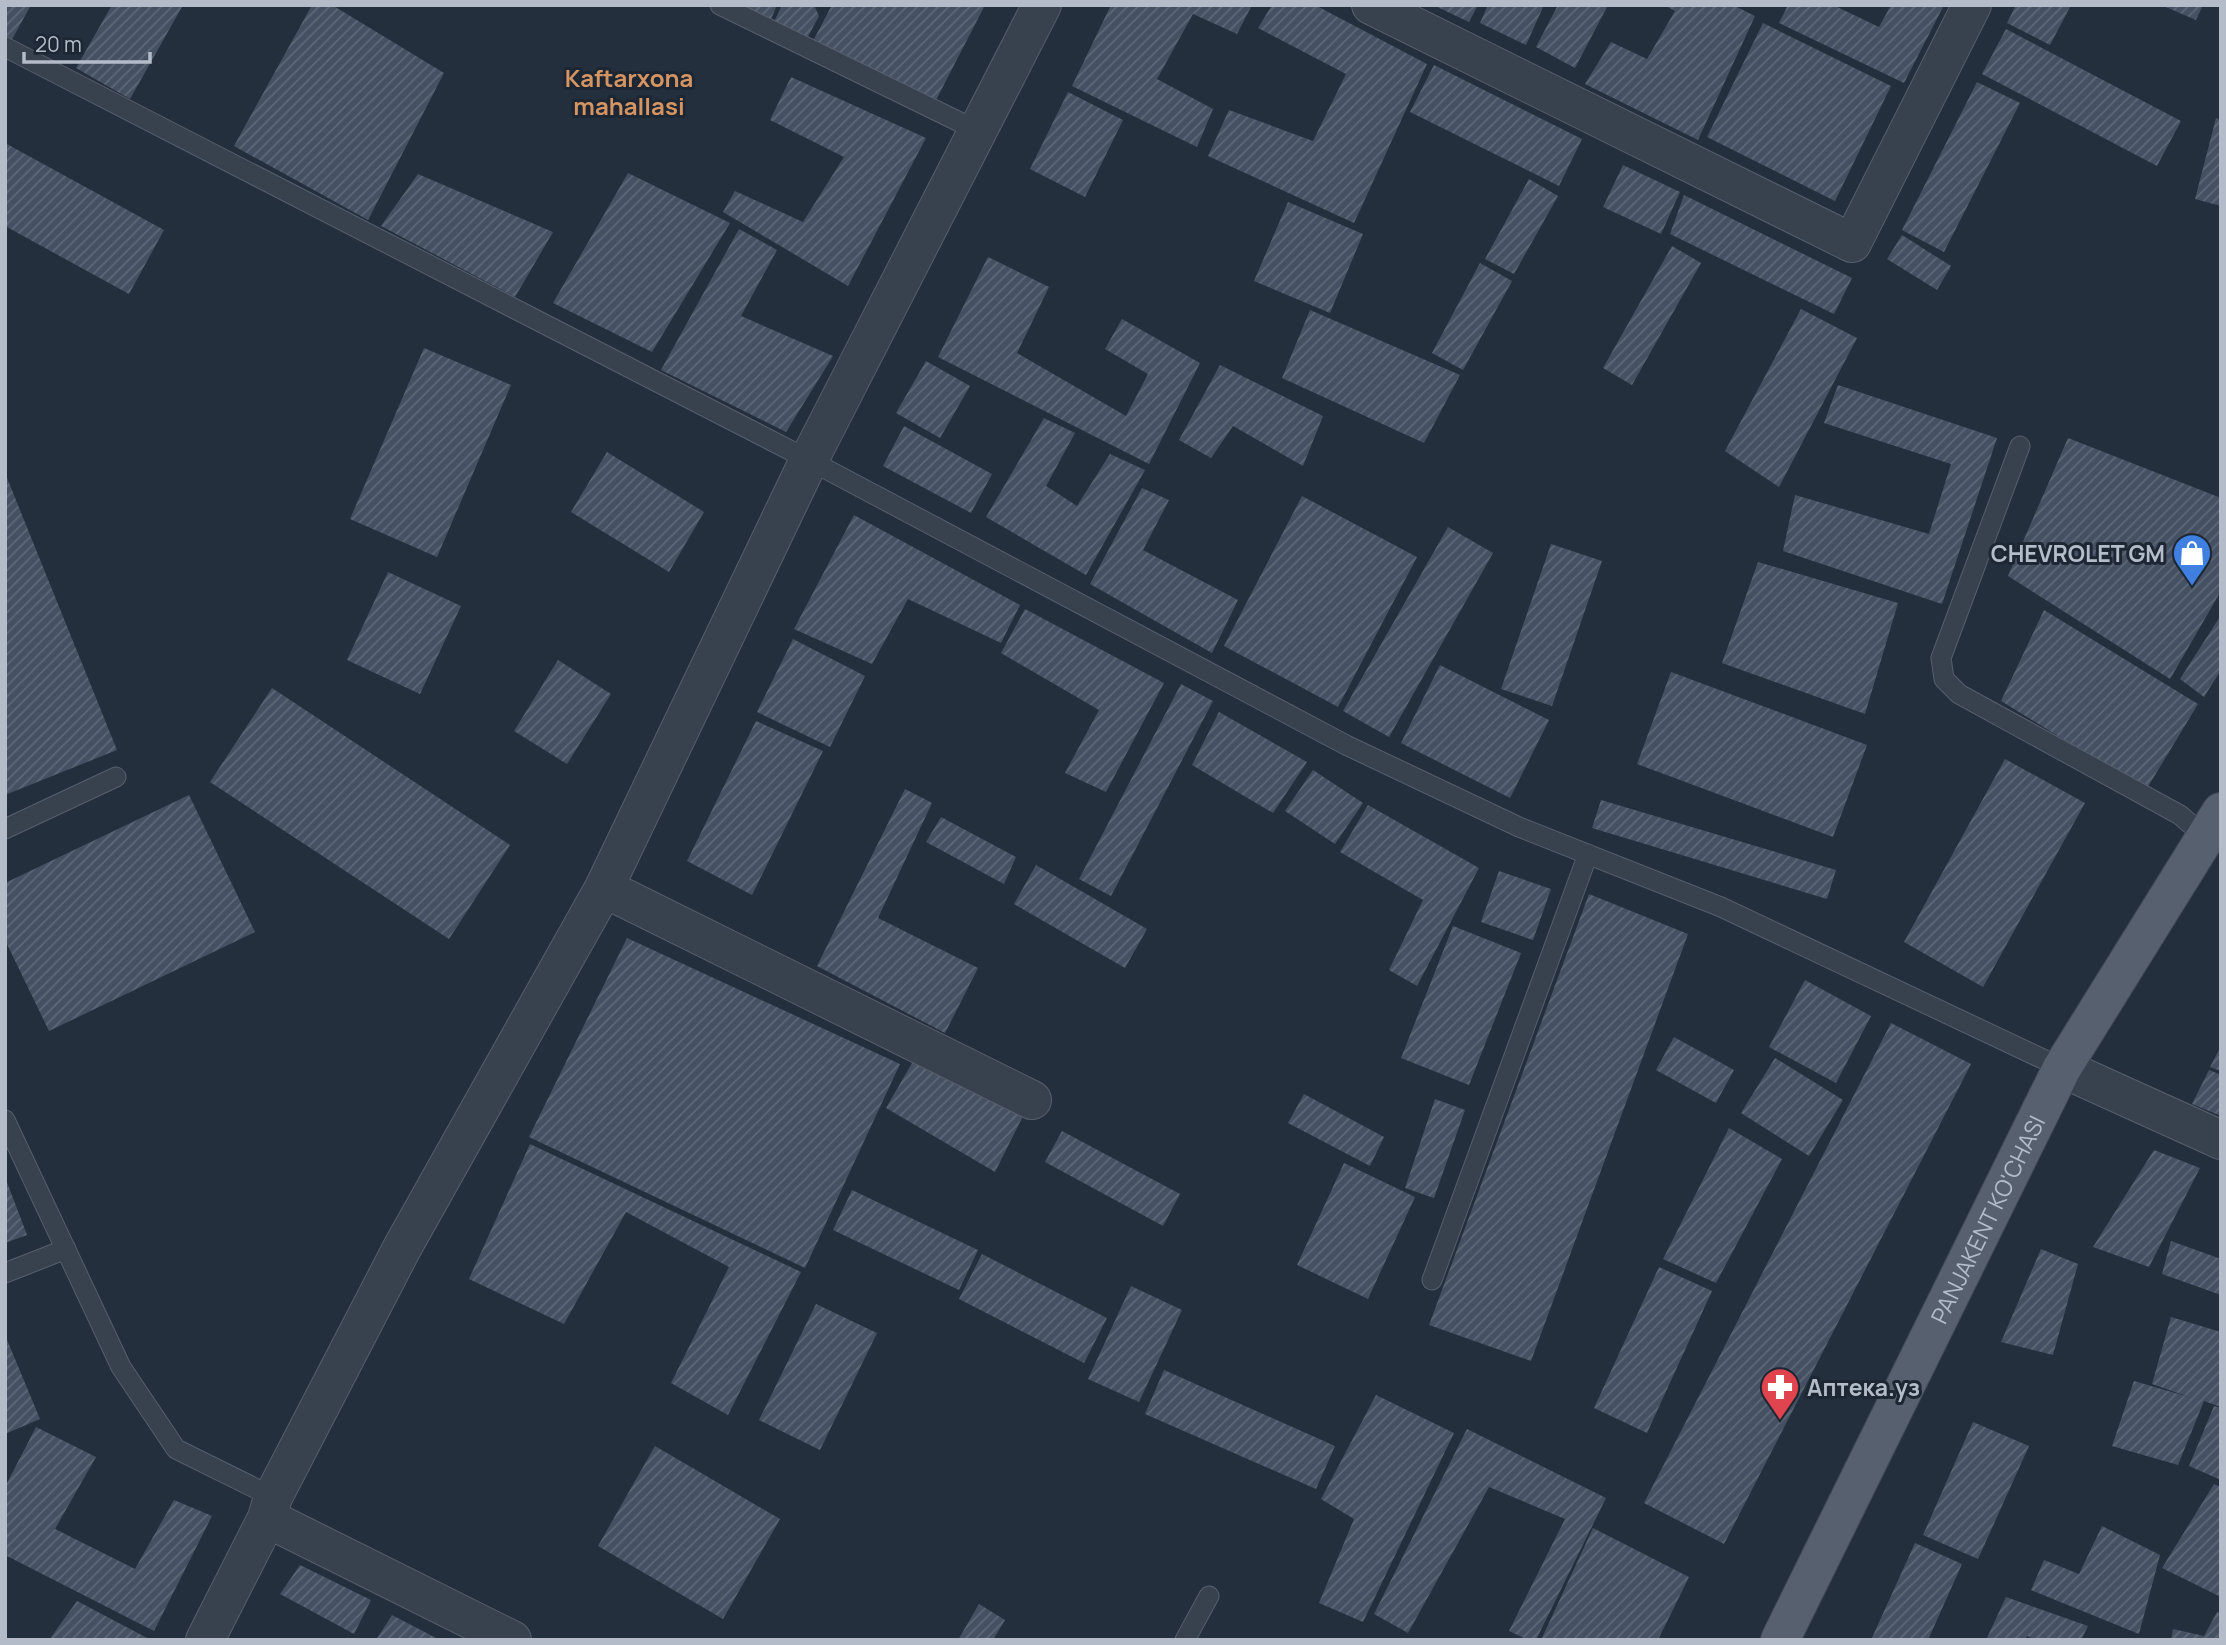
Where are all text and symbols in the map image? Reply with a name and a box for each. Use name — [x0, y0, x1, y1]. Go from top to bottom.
scale bar — [24, 21, 150, 65]
text: 20 m — [35, 30, 82, 58]
district label: Kaftarxona mahallasi — [565, 61, 693, 122]
shop icon: CHEVROLET GM — [2171, 532, 2213, 587]
place label: CHEVROLET GM — [1991, 537, 2165, 569]
street label: PANJAKENT KO'CHASI — [1923, 1110, 2052, 1329]
pharmacy icon: Аптека.уз — [1759, 1366, 1801, 1421]
place label: Аптека.уз — [1807, 1371, 1920, 1403]

